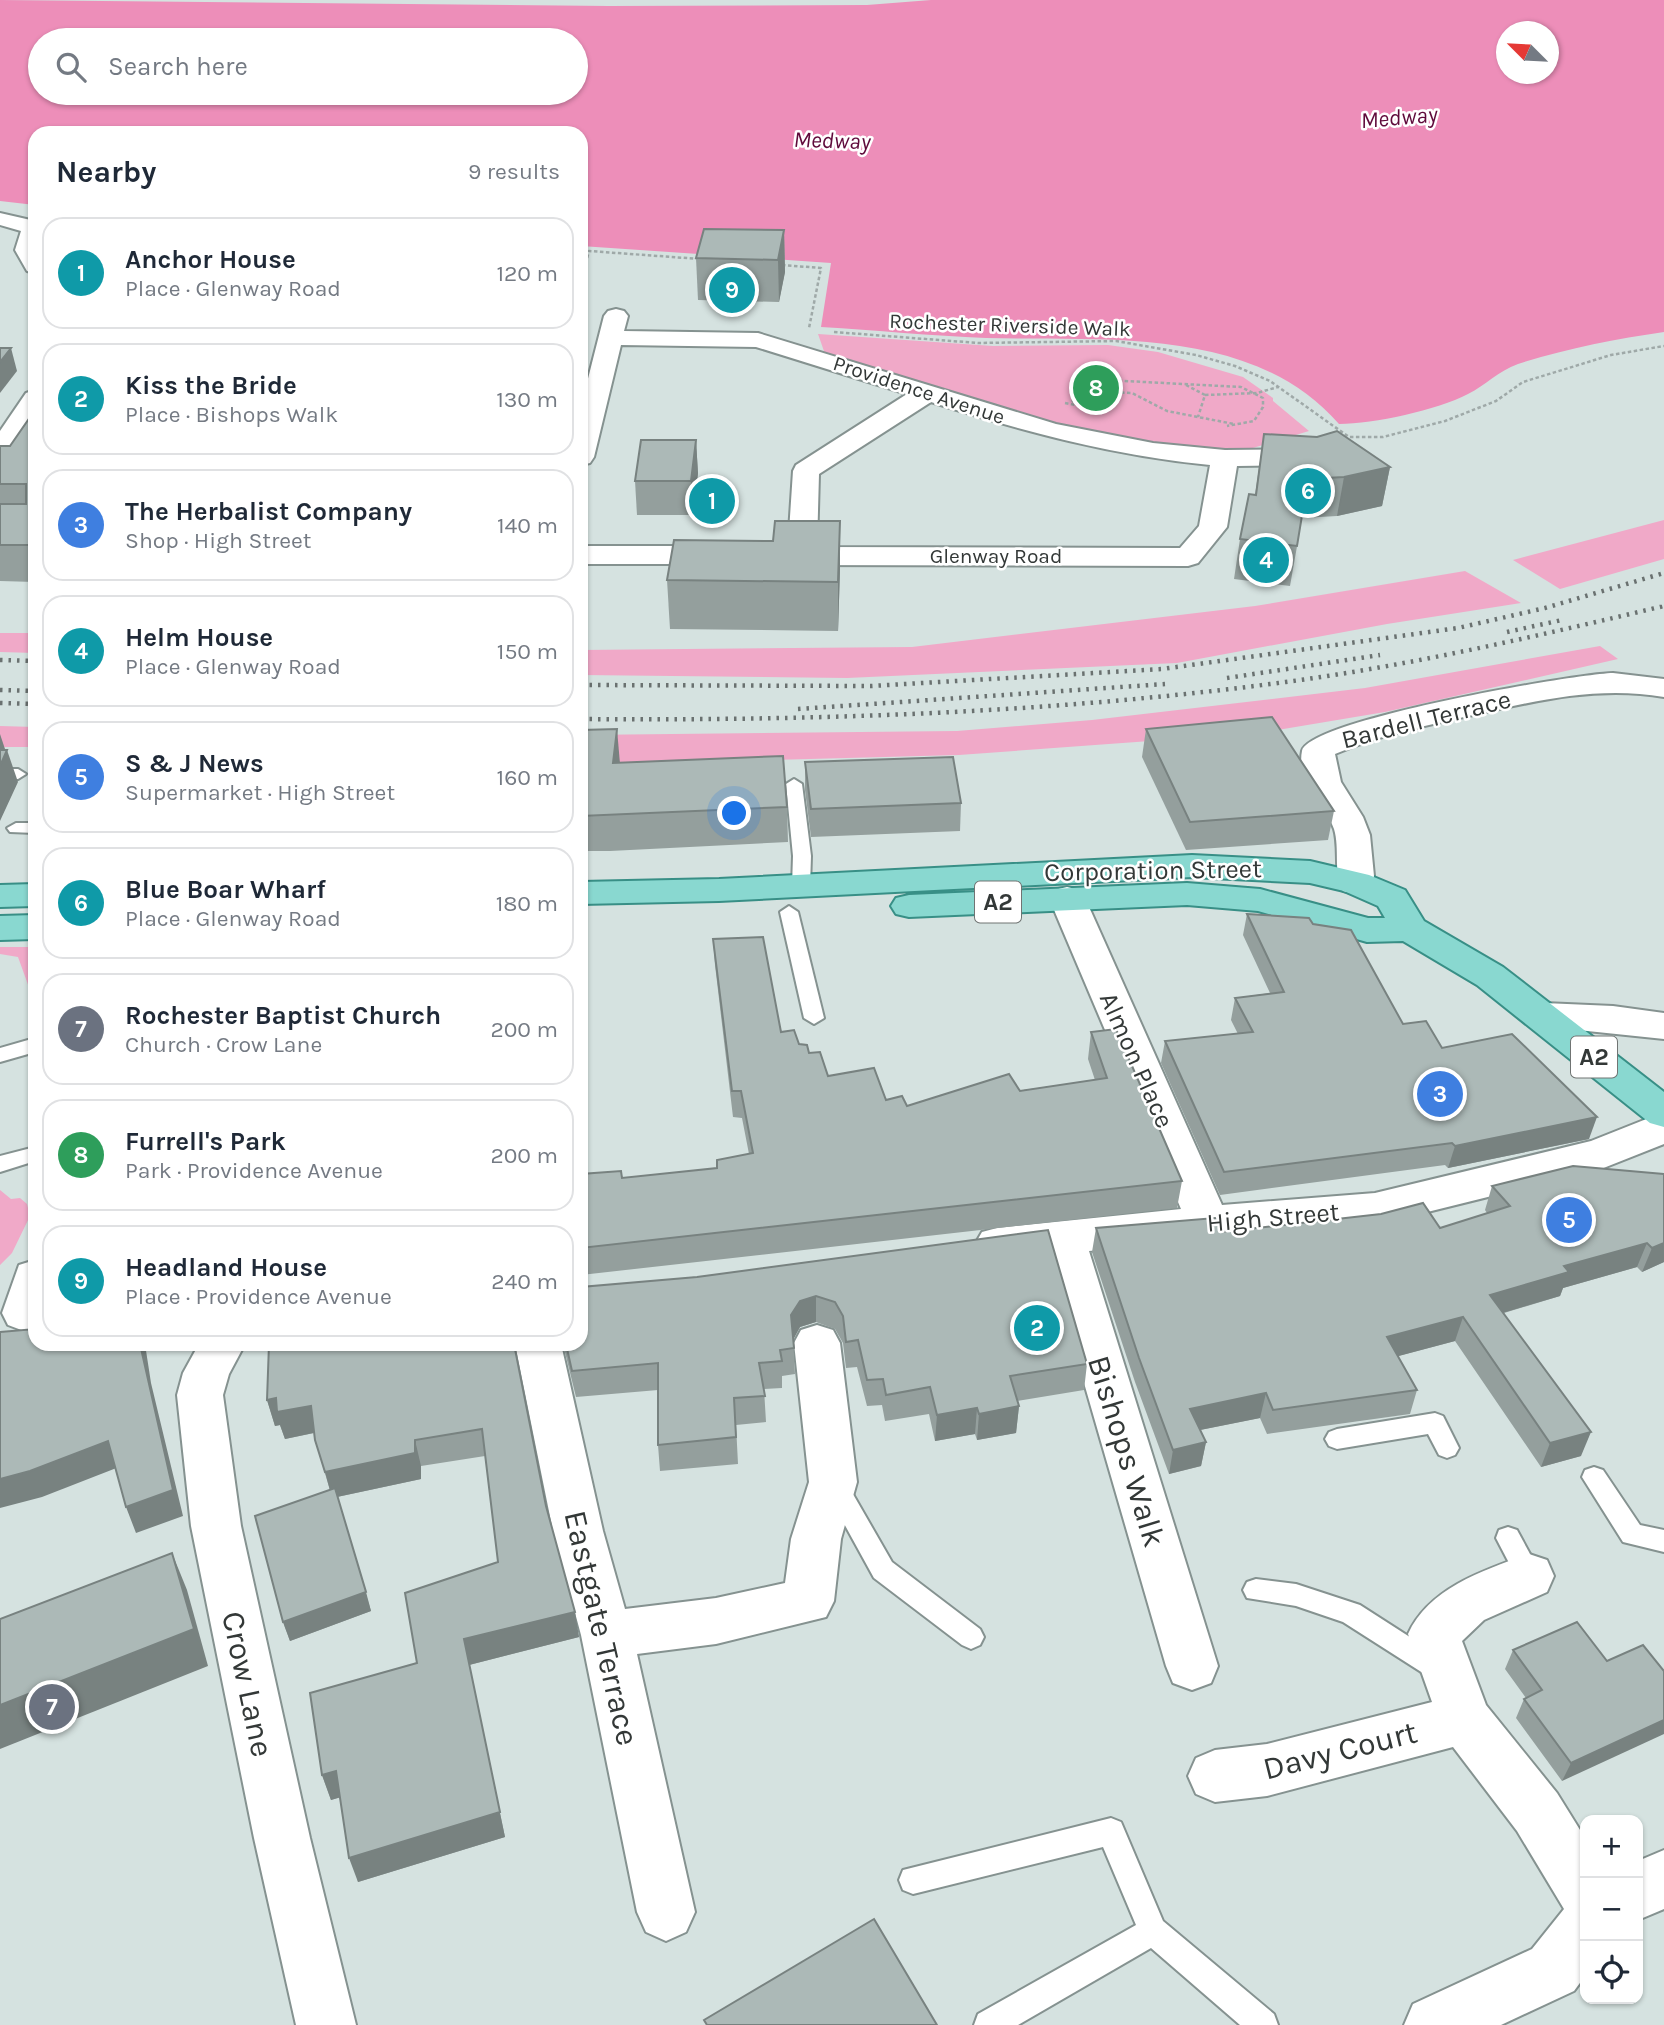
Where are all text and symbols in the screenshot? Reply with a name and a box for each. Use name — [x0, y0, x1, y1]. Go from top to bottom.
north arrow — [1496, 21, 1559, 84]
search box — [28, 28, 588, 105]
icon: search — [52, 48, 90, 86]
text: Search here — [108, 51, 248, 82]
water label: Medway — [1359, 101, 1440, 134]
water label: Medway — [793, 126, 872, 155]
text: Nearby — [56, 154, 156, 190]
text: 9 results — [468, 158, 560, 185]
text: Anchor House — [125, 244, 296, 275]
text: 1 — [77, 260, 85, 287]
text: 120 m — [496, 260, 558, 287]
pin: 9 — [709, 264, 755, 316]
text: Place · Glenway Road — [125, 275, 341, 302]
street label: Rochester Riverside Walk — [889, 309, 1131, 341]
street label: Providence Avenue — [830, 351, 1008, 429]
pin: 8 — [1073, 362, 1119, 414]
text: Kiss the Bride — [125, 370, 297, 401]
text: 2 — [74, 386, 88, 413]
text: 130 m — [496, 386, 558, 413]
text: Place · Bishops Walk — [125, 401, 338, 428]
pin: 6 — [1285, 465, 1331, 517]
pin: 1 — [689, 475, 735, 527]
text: The Herbalist Company — [125, 496, 412, 527]
text: 3 — [74, 512, 88, 539]
text: 140 m — [497, 512, 558, 539]
text: Shop · High Street — [125, 527, 312, 554]
pin: 4 — [1243, 534, 1289, 586]
street label: Glenway Road — [930, 544, 1062, 568]
text: Helm House — [125, 622, 273, 653]
text: 4 — [74, 638, 88, 665]
text: 150 m — [497, 638, 558, 665]
text: Place · Glenway Road — [125, 653, 341, 680]
street label: Bardell Terrace — [1338, 683, 1514, 756]
text: S & J News — [125, 748, 264, 779]
text: 5 — [74, 764, 88, 791]
text: 160 m — [497, 764, 558, 791]
text: Supermarket · High Street — [125, 779, 395, 806]
your location — [717, 796, 751, 830]
street label: Corporation Street — [1044, 853, 1262, 888]
text: Blue Boar Wharf — [125, 874, 326, 905]
road number: A2 — [975, 882, 1021, 922]
text: 6 — [74, 890, 88, 917]
text: 180 m — [496, 890, 558, 917]
text: Place · Glenway Road — [125, 905, 341, 932]
street label: Almon Place — [1093, 987, 1180, 1133]
text: Rochester Baptist Church — [125, 1000, 441, 1031]
text: 7 — [75, 1016, 87, 1043]
text: 200 m — [490, 1016, 558, 1043]
text: Church · Crow Lane — [125, 1031, 322, 1058]
road number: A2 — [1571, 1036, 1617, 1078]
pin: 3 — [1417, 1068, 1463, 1120]
text: Furrell's Park — [125, 1126, 286, 1157]
text: 8 — [74, 1142, 88, 1169]
text: 200 m — [490, 1142, 558, 1169]
text: Park · Providence Avenue — [125, 1157, 383, 1184]
pin: 5 — [1546, 1194, 1592, 1246]
street label: High Street — [1205, 1196, 1341, 1239]
text: Headland House — [125, 1252, 327, 1283]
text: 9 — [74, 1268, 88, 1295]
text: 240 m — [491, 1268, 558, 1295]
text: Place · Providence Avenue — [125, 1283, 392, 1310]
pin: 2 — [1014, 1302, 1060, 1354]
street label: Bishops Walk — [1080, 1351, 1173, 1551]
street label: Eastgate Terrace — [556, 1507, 647, 1749]
street label: Crow Lane — [214, 1608, 281, 1760]
pin: 7 — [29, 1681, 75, 1733]
street label: Davy Court — [1259, 1713, 1421, 1787]
map controls — [1580, 1815, 1643, 2004]
button: + — [1580, 1815, 1643, 1878]
button: − — [1580, 1878, 1643, 1941]
button: locate — [1580, 1941, 1643, 2004]

